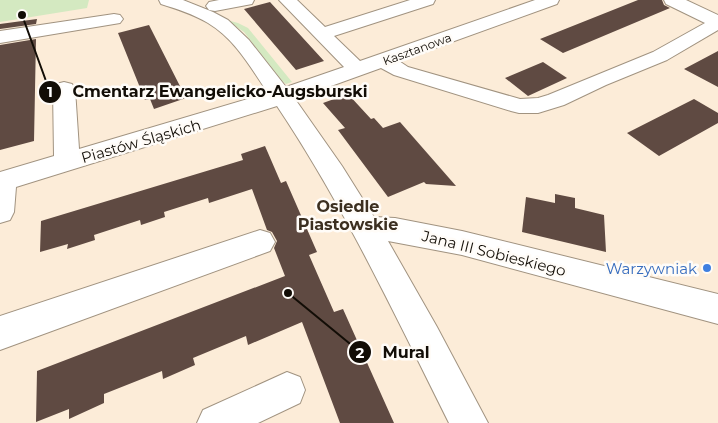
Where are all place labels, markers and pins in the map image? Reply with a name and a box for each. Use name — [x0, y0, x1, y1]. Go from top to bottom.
callout: Cmentarz Ewangelicko-Augsburski — [38, 76, 378, 107]
place label: Warzywniak — [606, 259, 697, 278]
marker: Warzywniak — [701, 262, 713, 274]
callout: Mural — [347, 337, 439, 368]

